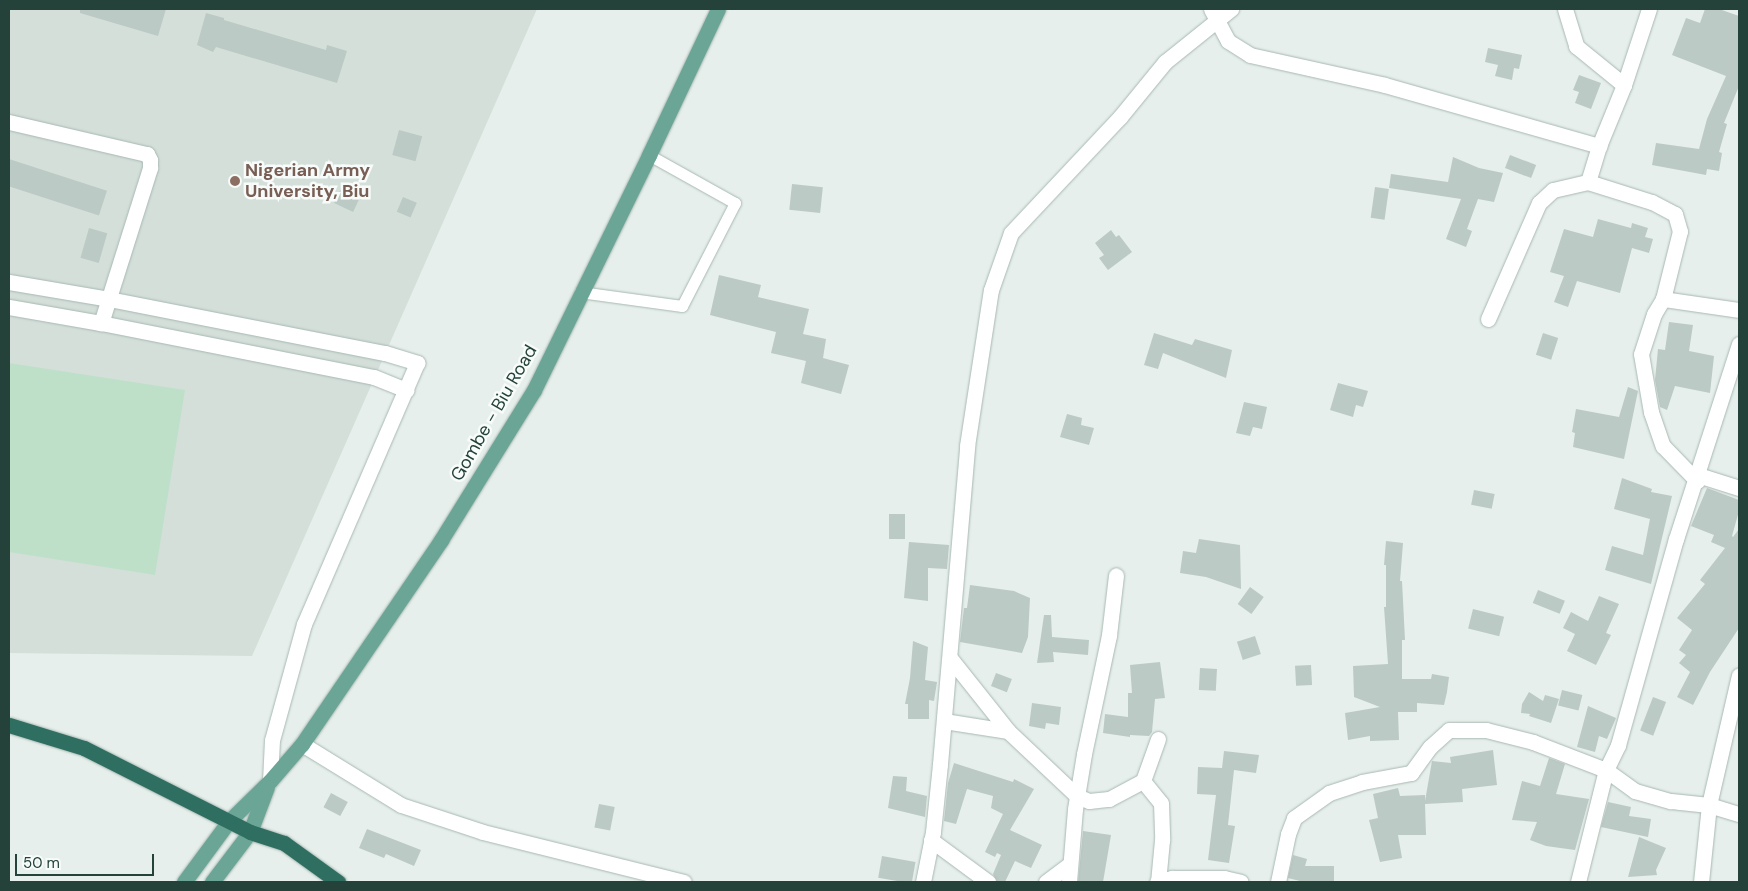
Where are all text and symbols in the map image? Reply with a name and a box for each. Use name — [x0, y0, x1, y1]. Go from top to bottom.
place label: Nigerian Army University, Biu — [245, 160, 370, 202]
marker: Nigerian Army University, Biu — [229, 175, 241, 187]
street label: Gombe - Biu Road — [446, 341, 542, 485]
scale bar — [18, 844, 156, 876]
text: 50 m — [23, 853, 60, 873]

